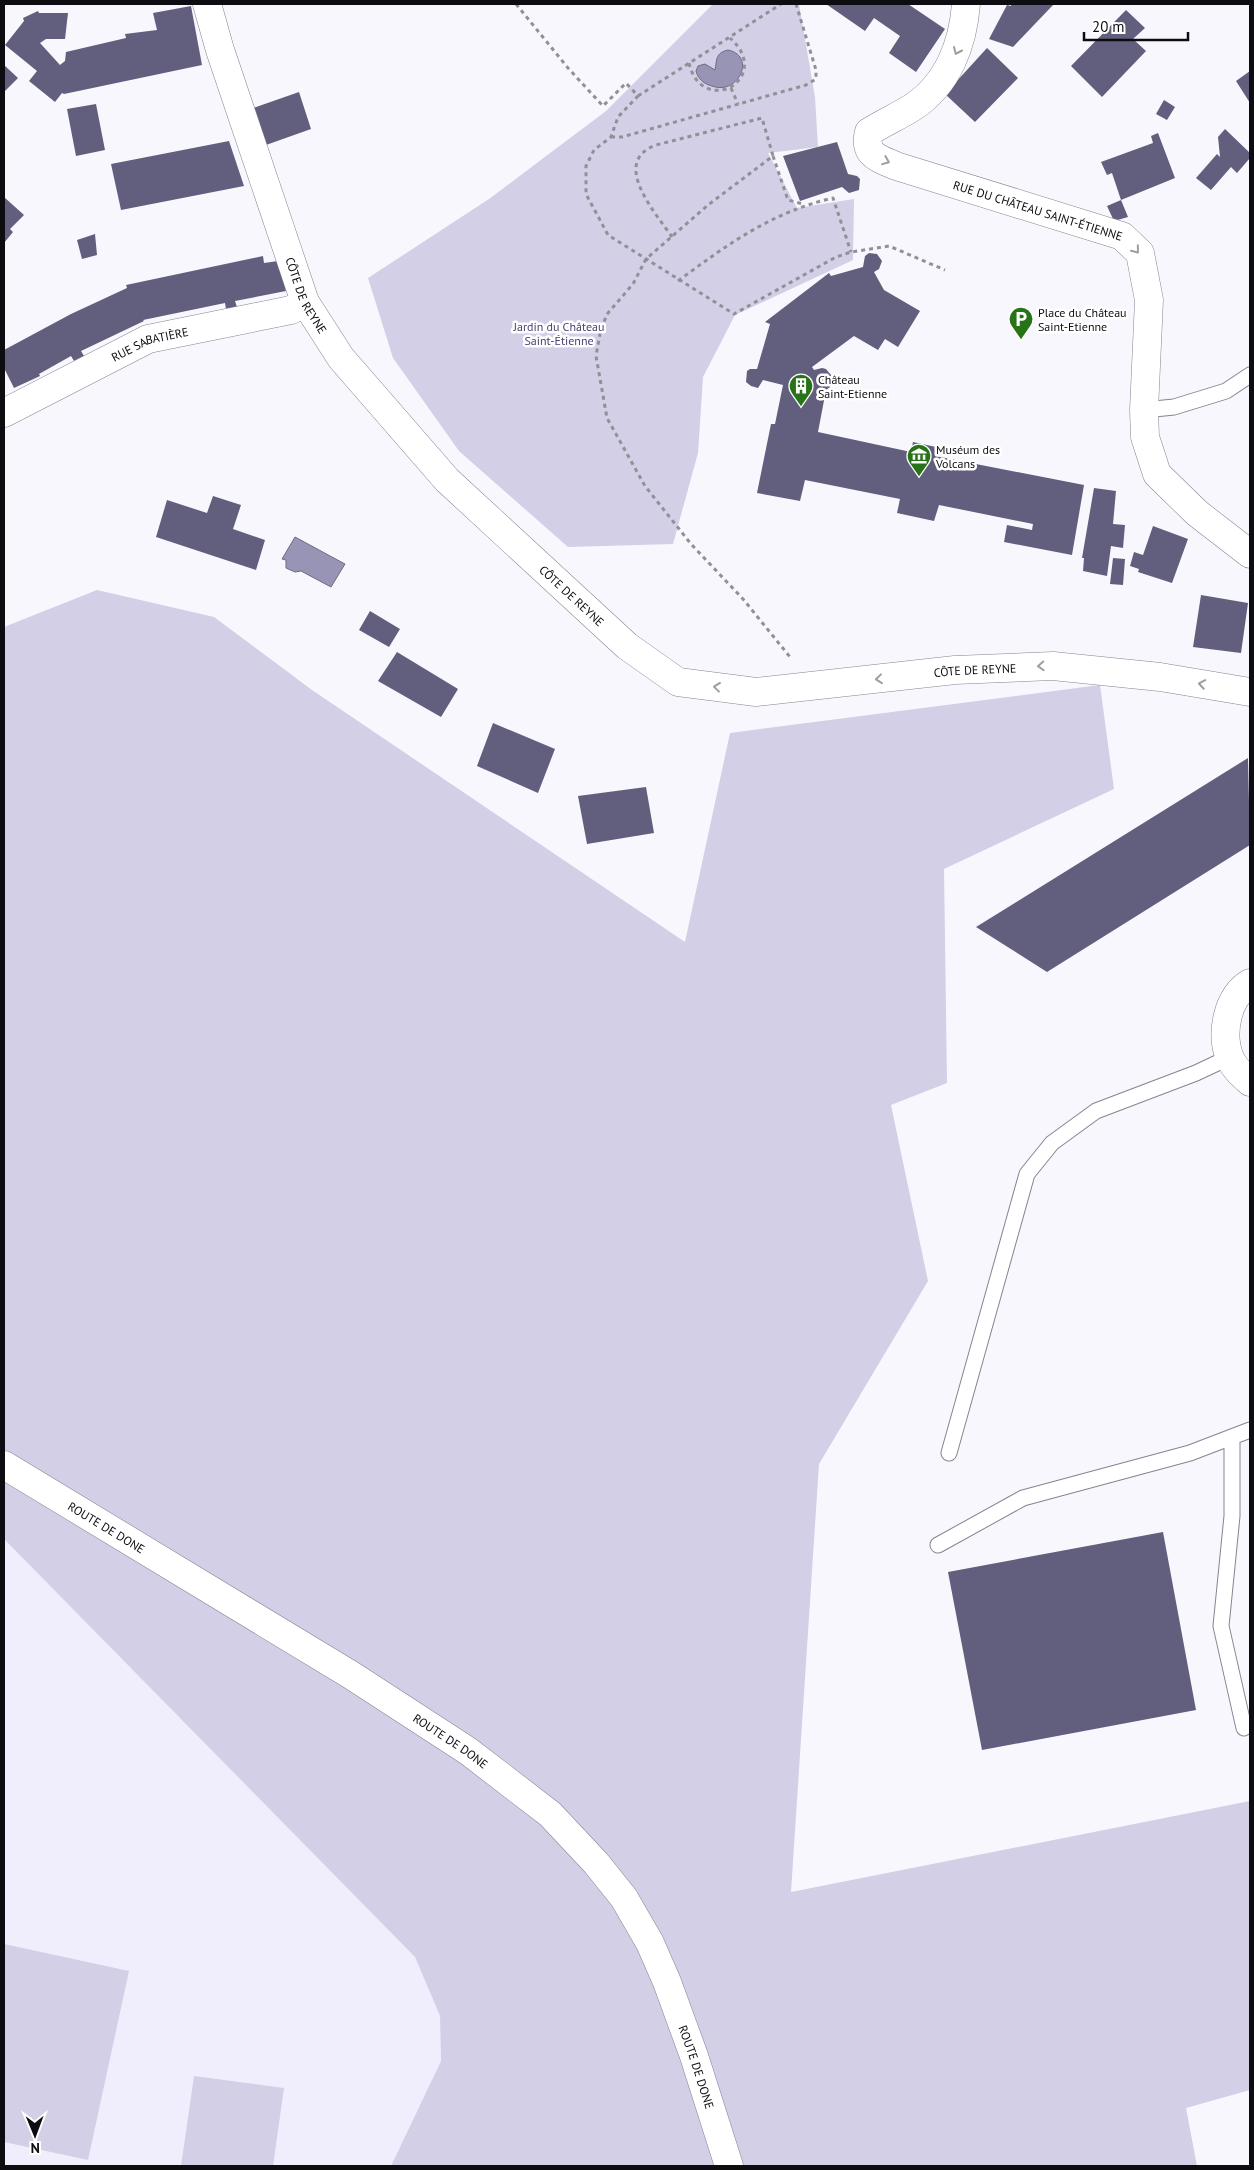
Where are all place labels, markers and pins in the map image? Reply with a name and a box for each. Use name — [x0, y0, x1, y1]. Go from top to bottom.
place label: Place du Château Saint-Etienne — [1038, 305, 1127, 334]
parking icon: Place du Château Saint-Etienne — [1008, 306, 1034, 340]
place label: Château Saint-Etienne — [818, 372, 887, 401]
building icon: Château Saint-Etienne — [788, 373, 814, 407]
place label: Muséum des Volcans — [935, 442, 1000, 471]
museum icon: Muséum des Volcans — [906, 443, 932, 477]

